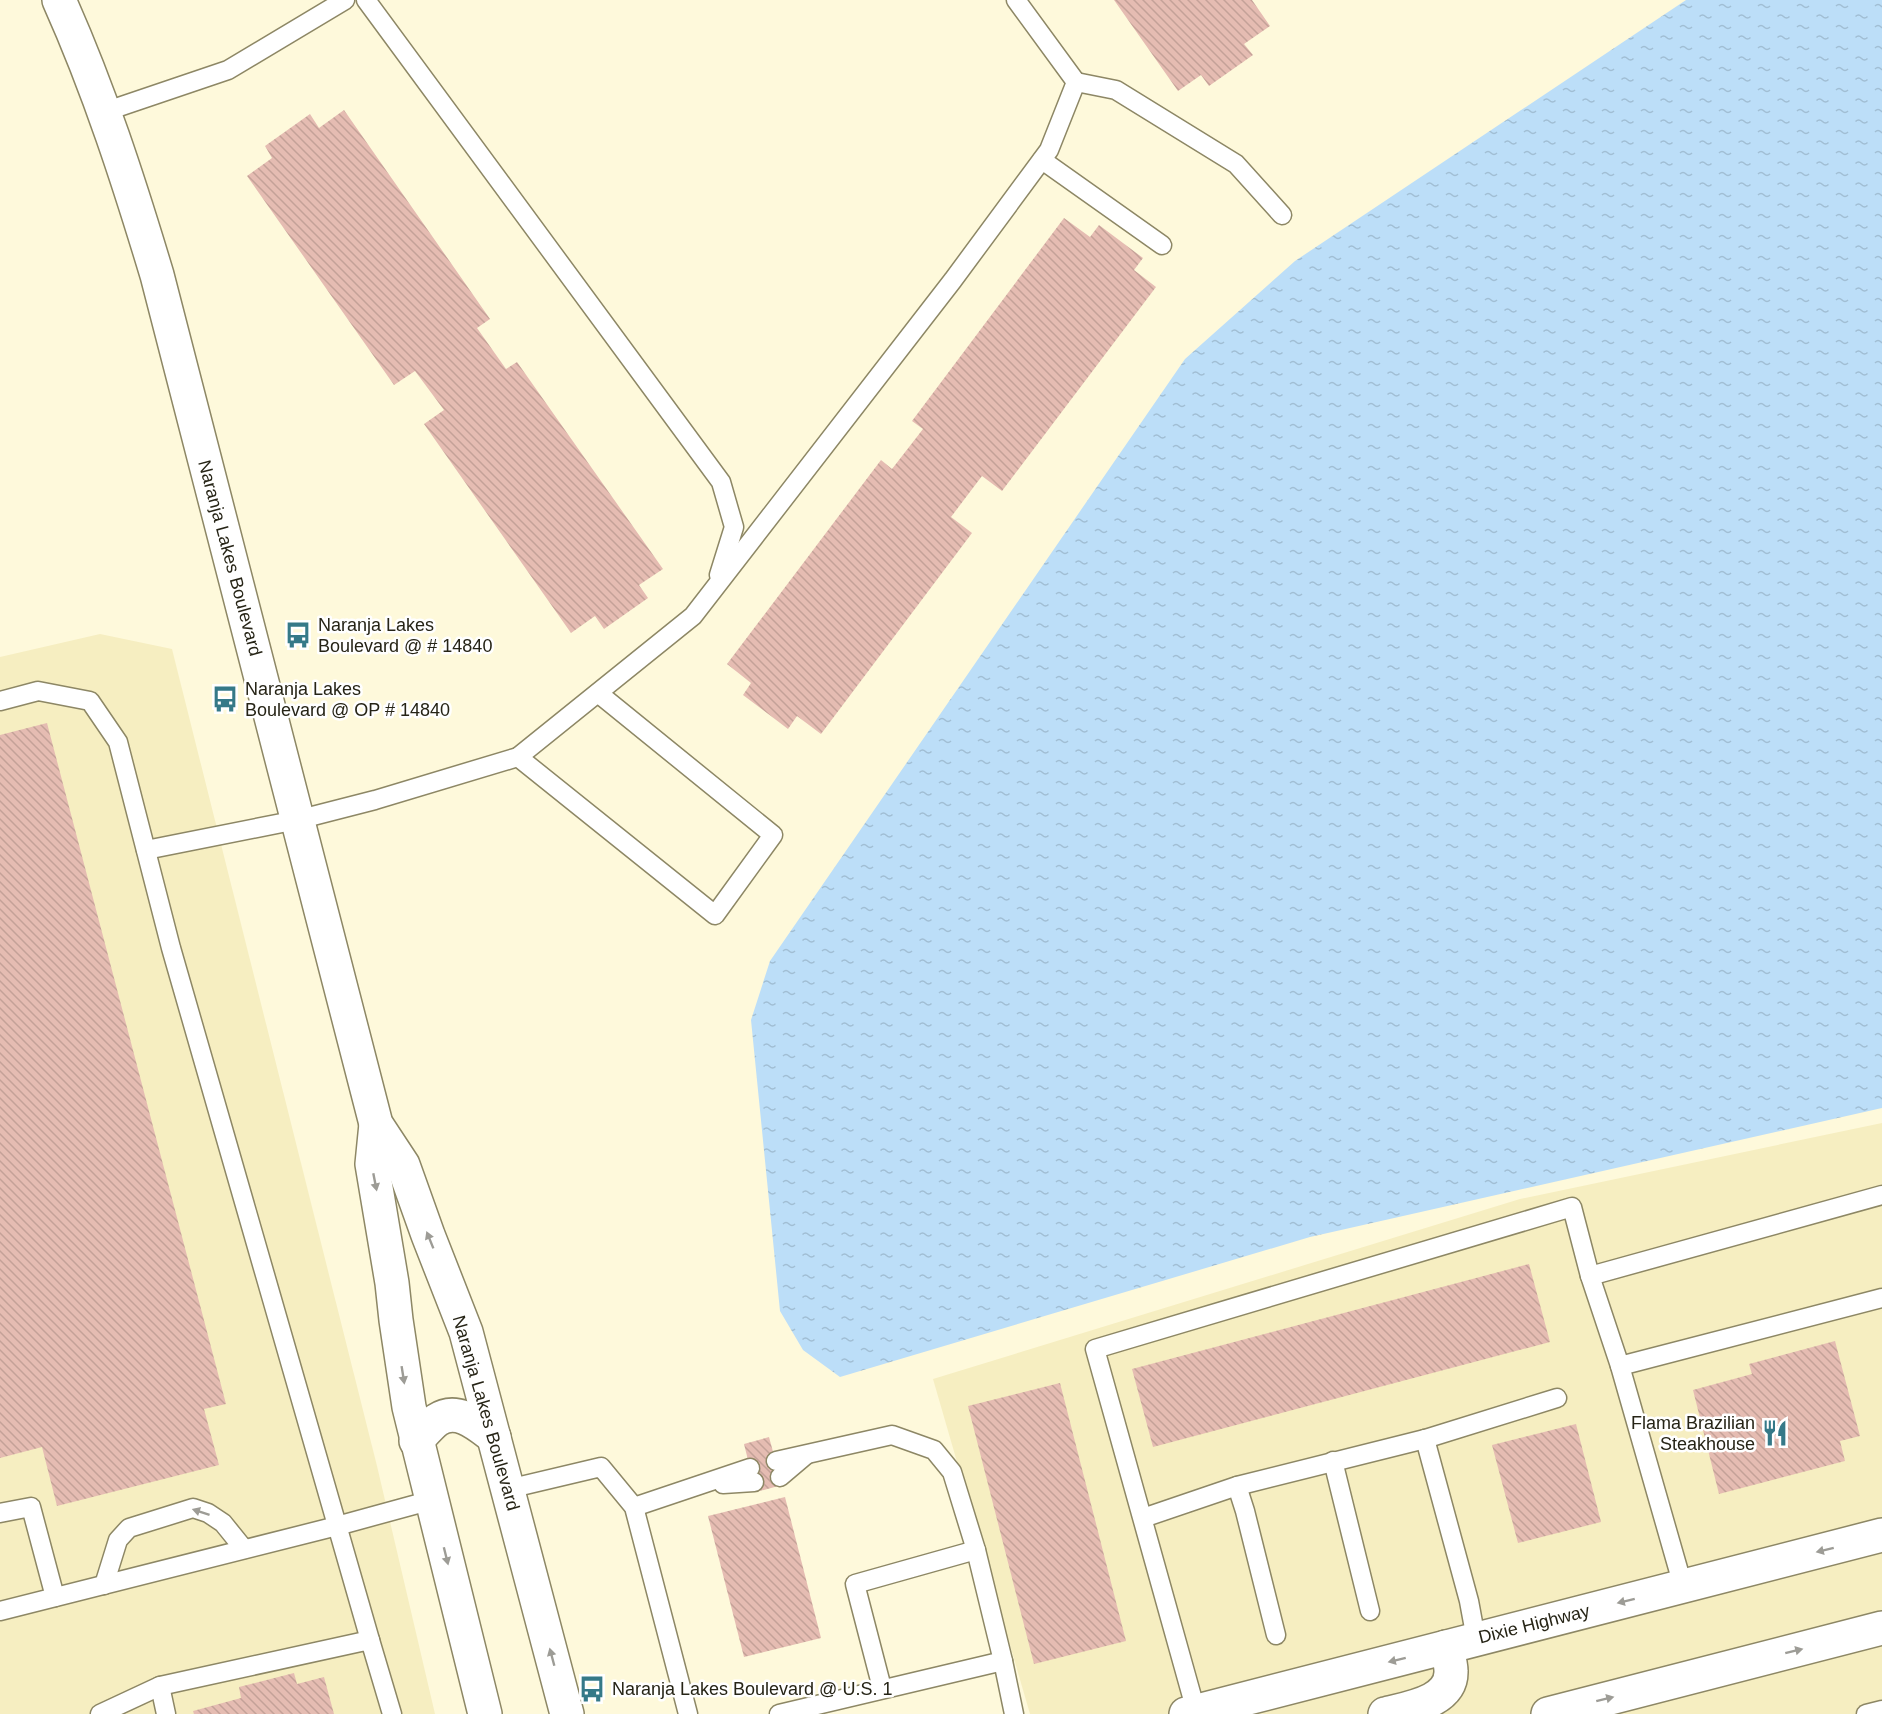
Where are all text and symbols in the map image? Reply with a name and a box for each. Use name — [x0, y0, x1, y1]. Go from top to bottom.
street label: Naranja Lakes Boulevard — [194, 458, 266, 658]
place label: Naranja Lakes Boulevard @ # 14840 — [318, 615, 492, 656]
bus stop icon: Naranja Lakes Boulevard @ # 14840 — [283, 620, 313, 650]
place label: Naranja Lakes Boulevard @ OP # 14840 — [245, 679, 450, 720]
bus stop icon: Naranja Lakes Boulevard @ OP # 14840 — [210, 684, 240, 714]
one-way arrow — [371, 1173, 380, 1192]
one-way arrow — [425, 1230, 435, 1248]
street label: Naranja Lakes Boulevard — [449, 1313, 523, 1513]
one-way arrow — [399, 1365, 408, 1384]
place label: Flama Brazilian Steakhouse — [1631, 1413, 1755, 1454]
restaurant icon: Flama Brazilian Steakhouse — [1760, 1418, 1790, 1448]
one-way arrow — [192, 1507, 210, 1516]
one-way arrow — [1816, 1545, 1835, 1555]
one-way arrow — [441, 1547, 451, 1566]
one-way arrow — [1617, 1596, 1635, 1606]
street label: Dixie Highway — [1476, 1601, 1592, 1647]
one-way arrow — [1785, 1645, 1803, 1655]
one-way arrow — [547, 1648, 556, 1666]
one-way arrow — [1388, 1655, 1406, 1665]
bus stop icon: Naranja Lakes Boulevard @ U.S. 1 — [577, 1674, 607, 1704]
place label: Naranja Lakes Boulevard @ U.S. 1 — [612, 1679, 892, 1699]
one-way arrow — [1596, 1694, 1614, 1704]

